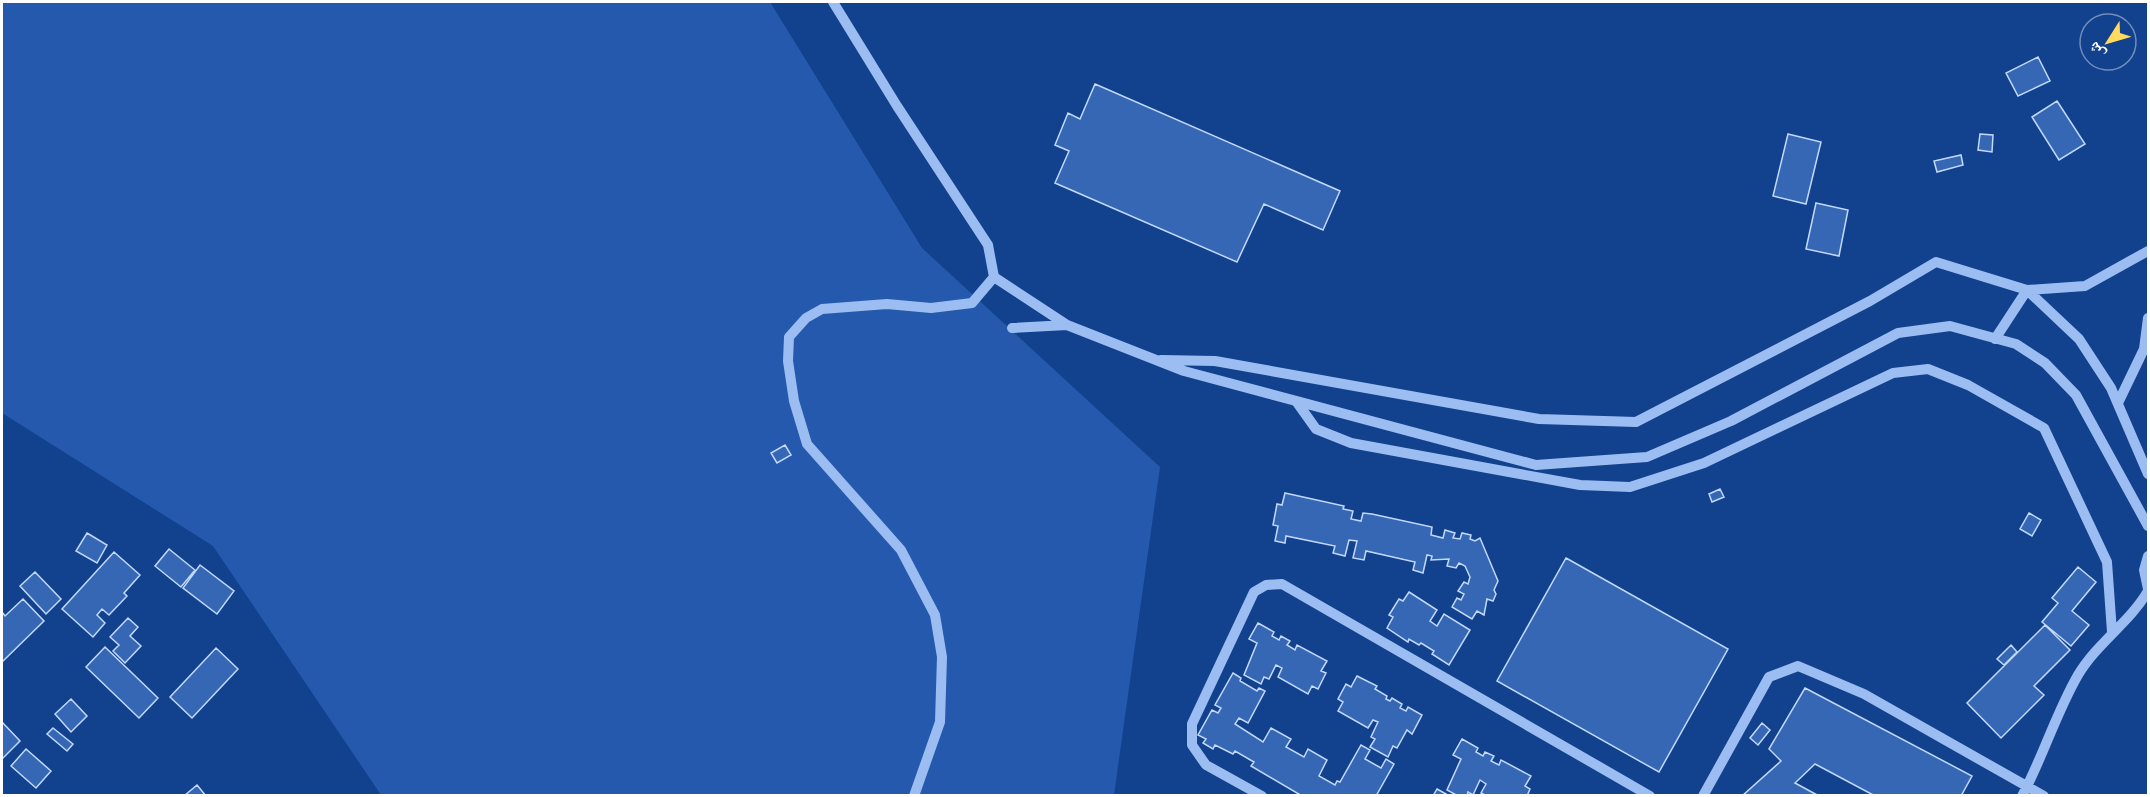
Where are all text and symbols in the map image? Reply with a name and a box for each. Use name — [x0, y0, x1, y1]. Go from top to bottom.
north arrow — [2078, 12, 2138, 72]
text: ش — [2084, 38, 2109, 63]

